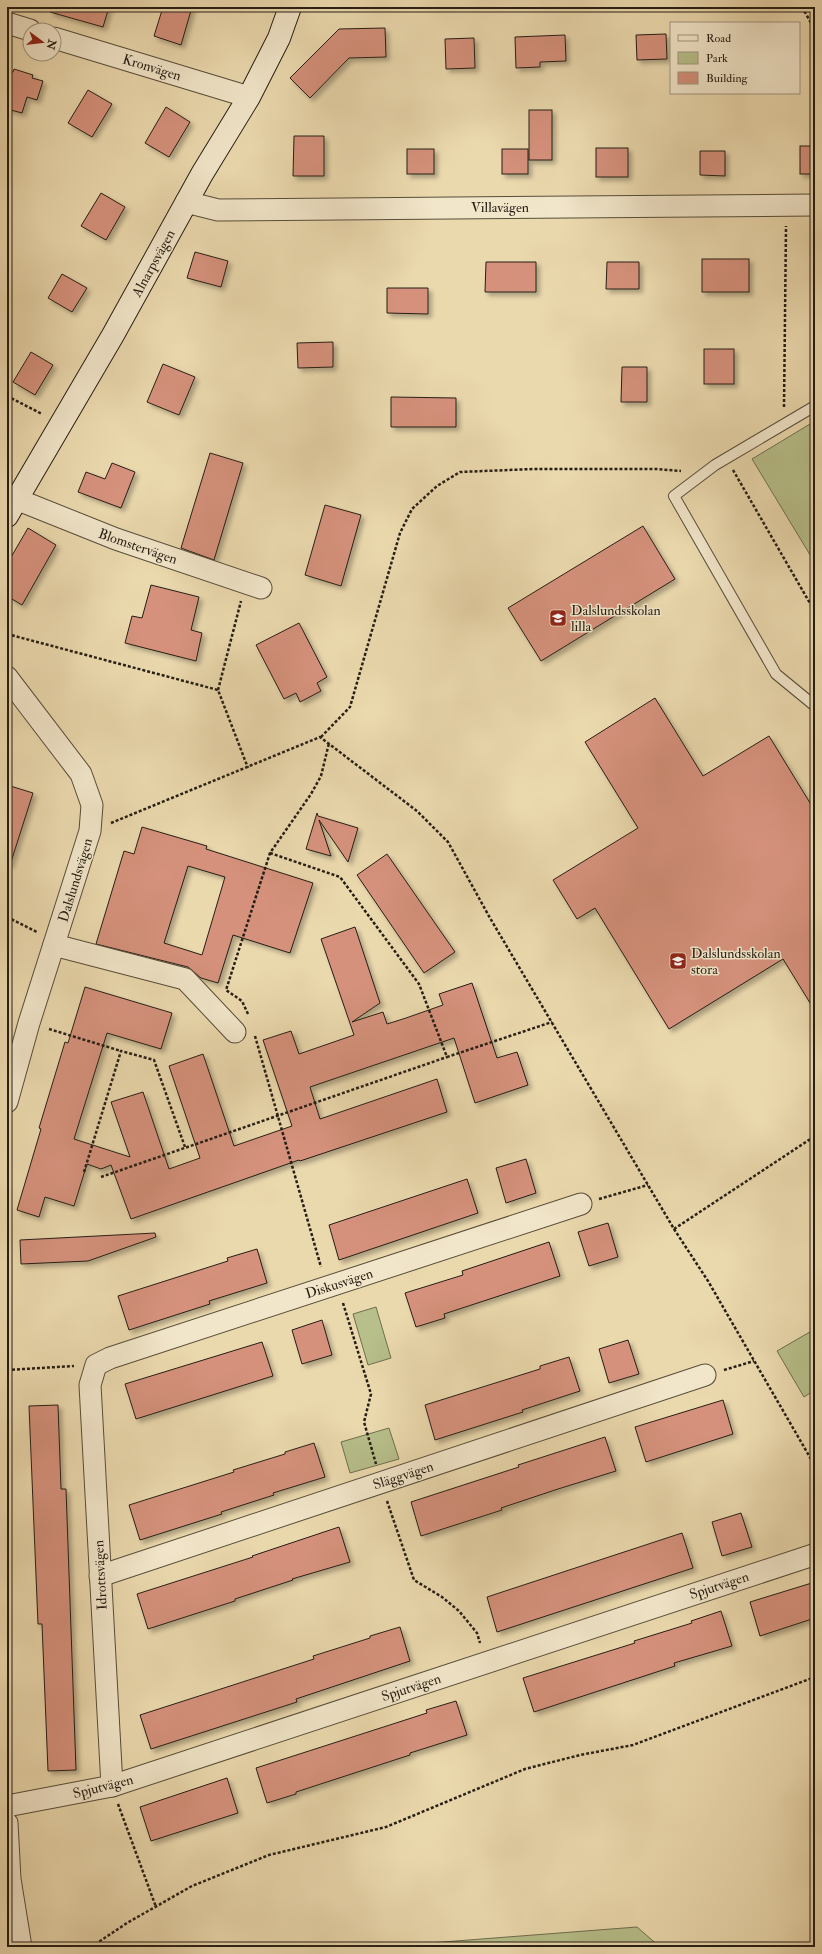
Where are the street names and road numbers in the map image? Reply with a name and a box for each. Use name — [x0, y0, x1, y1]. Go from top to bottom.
street label: Kronvägen — [120, 51, 183, 84]
street label: Villavägen — [471, 199, 529, 216]
street label: Alnarpsvägen — [128, 227, 180, 301]
street label: Blomstervägen — [96, 525, 180, 568]
street label: Dalslundsvägen — [55, 836, 96, 924]
street label: Diskusvägen — [303, 1265, 375, 1302]
street label: Släggvägen — [371, 1458, 436, 1493]
street label: Idrottsvägen — [90, 1540, 111, 1610]
street label: Spjutvägen — [687, 1568, 751, 1604]
street label: Spjutvägen — [379, 1670, 443, 1706]
street label: Spjutvägen — [71, 1771, 135, 1803]

